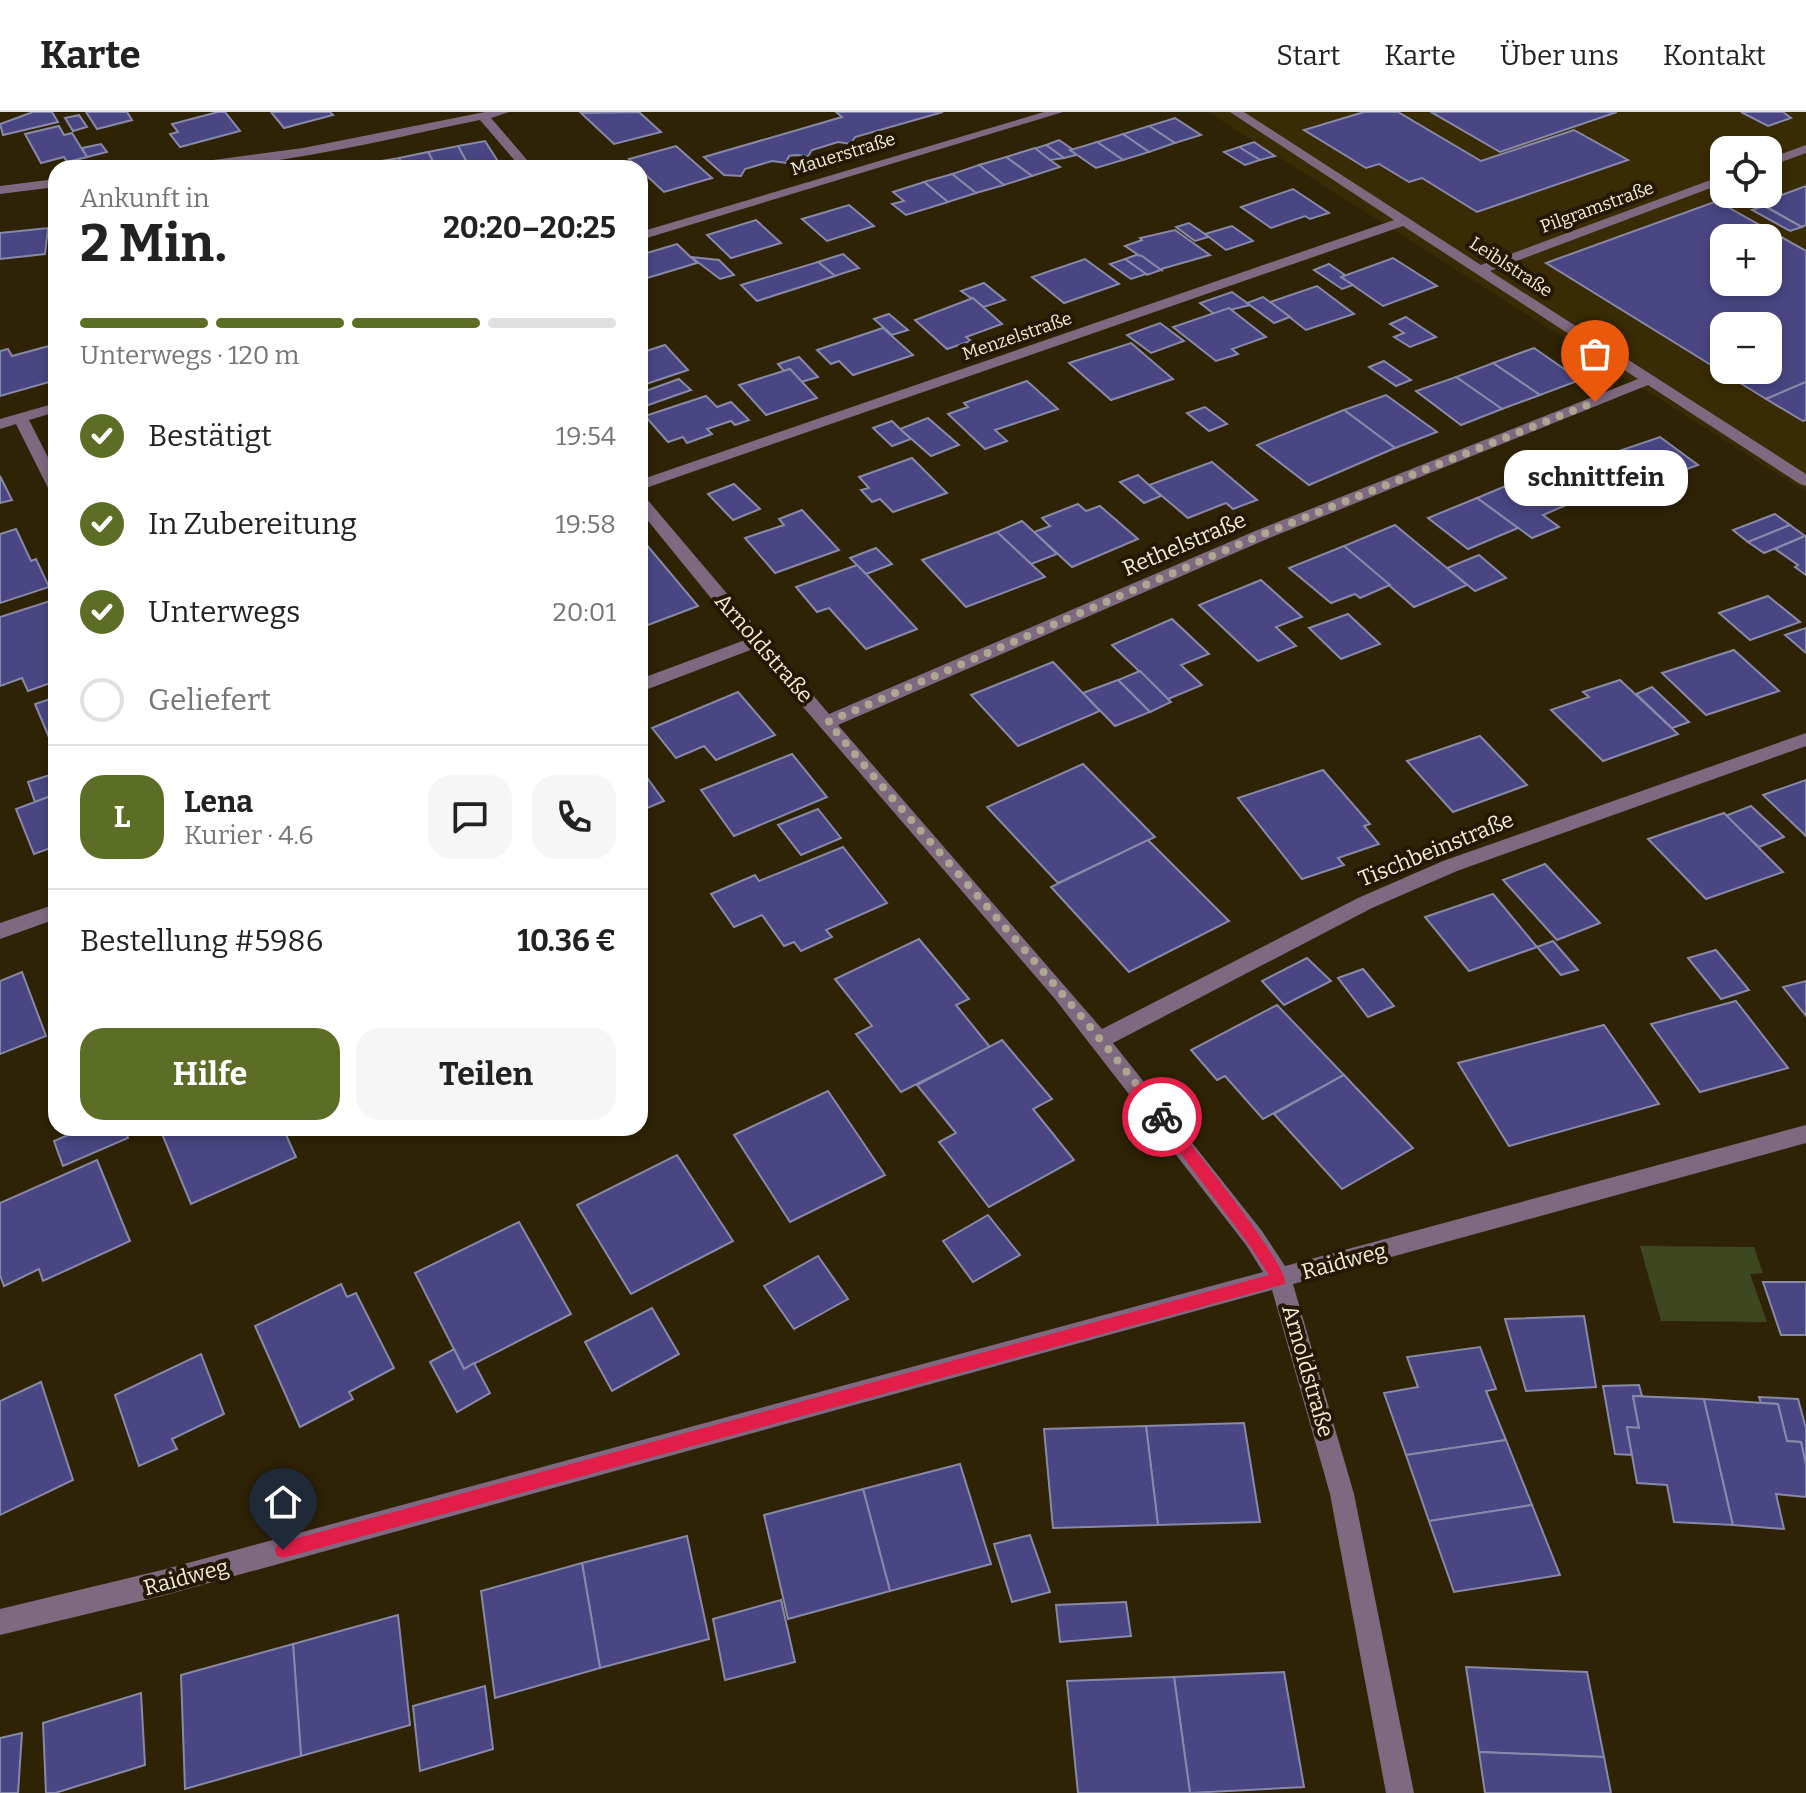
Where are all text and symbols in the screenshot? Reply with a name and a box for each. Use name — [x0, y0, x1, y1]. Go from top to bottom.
text: Karte — [40, 32, 141, 78]
text: Start — [1276, 39, 1340, 72]
text: Karte — [1384, 39, 1456, 72]
text: Über uns — [1500, 39, 1619, 72]
text: Kontakt — [1663, 39, 1766, 72]
street label: Mauerstraße — [788, 128, 898, 180]
map controls — [1710, 136, 1782, 384]
button: locate — [1710, 136, 1782, 208]
street label: Pilgramstraße — [1537, 176, 1657, 238]
text: Ankunft in — [80, 183, 209, 214]
text: 20:20–20:25 — [443, 210, 616, 246]
text: 2 Min. — [80, 212, 227, 275]
button: + — [1710, 224, 1782, 296]
street label: Leiblstraße — [1465, 232, 1557, 302]
street label: Menzelstraße — [959, 307, 1075, 365]
button: − — [1710, 312, 1782, 384]
pin — [1561, 320, 1629, 402]
icon: bag — [1573, 332, 1617, 376]
text: Unterwegs · 120 m — [80, 340, 299, 371]
icon: check — [80, 414, 124, 458]
text: Bestätigt — [148, 418, 272, 454]
text: 19:54 — [556, 421, 616, 452]
callout: schnittfein — [1503, 450, 1687, 506]
text: schnittfein — [1528, 462, 1664, 493]
icon: check — [80, 502, 124, 546]
text: In Zubereitung — [148, 506, 357, 542]
street label: Rethelstraße — [1118, 506, 1250, 582]
text: 19:58 — [555, 509, 616, 540]
street label: Arnoldstraße — [709, 588, 819, 708]
icon: check — [80, 590, 124, 634]
text: Unterwegs — [148, 594, 300, 630]
text: 20:01 — [553, 597, 616, 628]
text: Geliefert — [148, 682, 271, 718]
button: chat — [428, 775, 512, 859]
button: phone — [532, 775, 616, 859]
text: Lena — [184, 784, 253, 820]
text: L — [114, 799, 130, 835]
street label: Tischbeinstraße — [1354, 806, 1518, 892]
text: Kurier · 4.6 — [184, 820, 314, 851]
text: Bestellung #5986 — [80, 923, 323, 959]
text: 10.36 € — [517, 923, 616, 959]
button: Hilfe — [80, 1028, 340, 1120]
button: Teilen — [356, 1028, 616, 1120]
courier — [1122, 1077, 1202, 1157]
icon: bike — [1140, 1095, 1184, 1139]
street label: Raidweg — [1299, 1237, 1389, 1285]
street label: Arnoldstraße — [1276, 1302, 1340, 1440]
pin — [249, 1468, 317, 1550]
icon: home — [261, 1480, 305, 1524]
street label: Raidweg — [141, 1553, 231, 1601]

